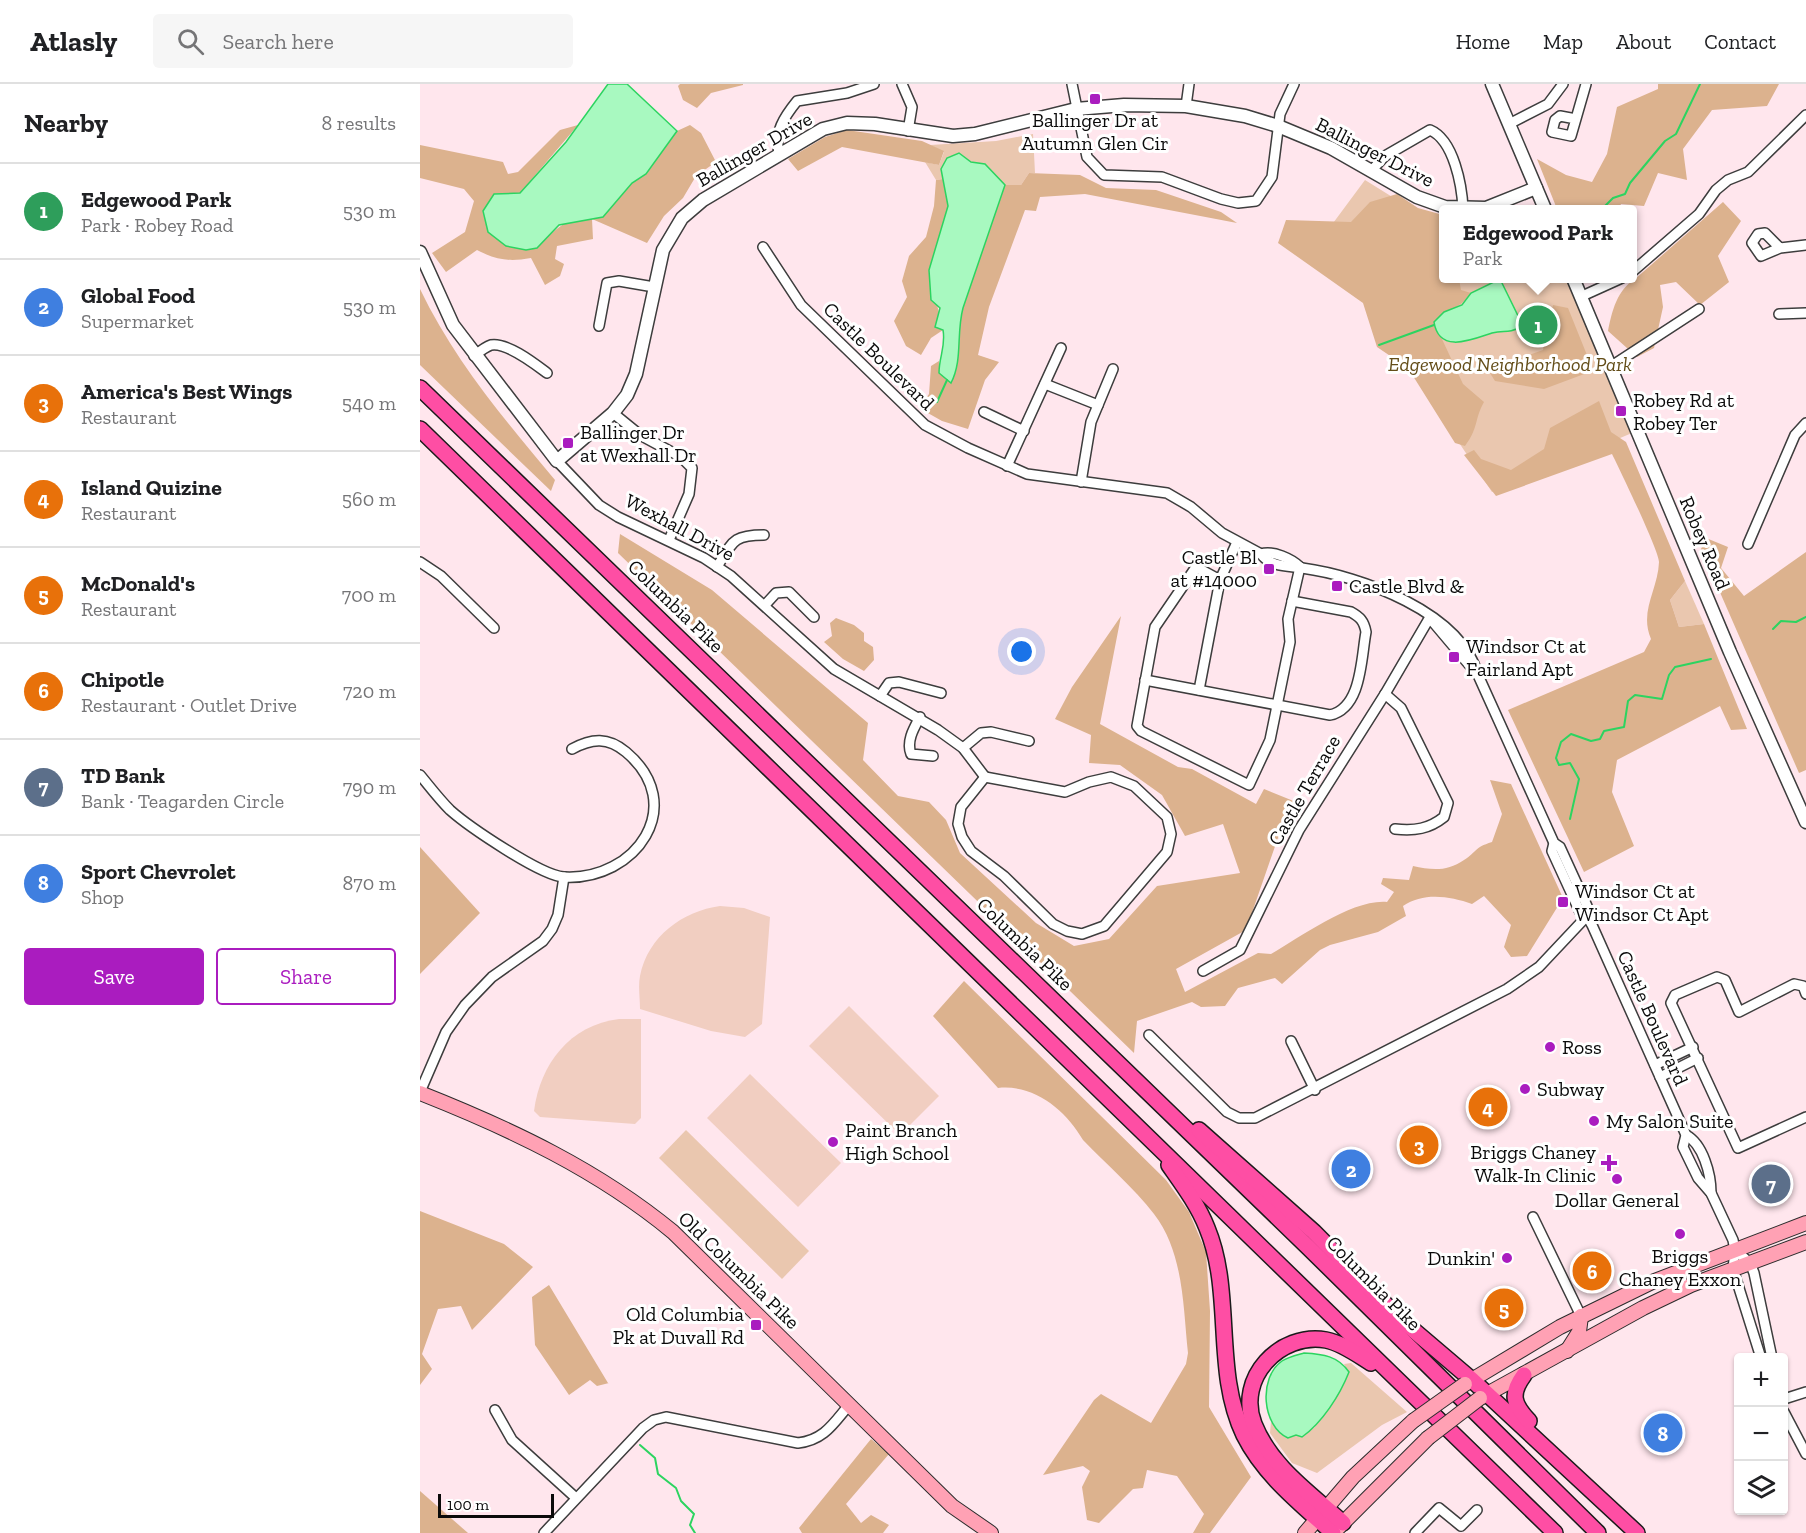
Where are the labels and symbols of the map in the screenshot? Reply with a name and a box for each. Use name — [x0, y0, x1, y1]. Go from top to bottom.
marker: Ballinger Dr at Autumn Glen Cir — [1088, 92, 1102, 106]
street label: Ballinger Drive — [692, 106, 816, 192]
place label: Ballinger Dr at Autumn Glen Cir — [1021, 108, 1169, 155]
street label: Ballinger Drive — [1312, 112, 1438, 192]
street label: Castle Boulevard — [818, 297, 940, 415]
pin: 1 — [1518, 302, 1558, 348]
park label: Edgewood Neighborhood Park — [1388, 352, 1632, 376]
place label: Robey Rd at Robey Ter — [1633, 388, 1735, 435]
marker: Robey Rd at Robey Ter — [1614, 404, 1628, 418]
place label: Ballinger Dr at Wexhall Dr — [580, 420, 697, 467]
marker: Ballinger Dr at Wexhall Dr — [561, 436, 575, 450]
street label: Wexhall Drive — [621, 488, 739, 566]
street label: Robey Road — [1675, 493, 1735, 593]
place label: Castle Bl at #14000 — [1171, 545, 1257, 592]
street label: Columbia Pike — [623, 554, 729, 658]
marker: Castle Bl at #14000 — [1262, 562, 1276, 576]
place label: Castle Blvd & — [1349, 574, 1464, 598]
marker: Castle Blvd & — [1330, 579, 1344, 593]
place label: Windsor Ct at Fairland Apt — [1466, 634, 1587, 681]
your location — [1007, 637, 1036, 666]
marker: Windsor Ct at Fairland Apt — [1447, 650, 1461, 664]
street label: Castle Terrace — [1263, 731, 1345, 849]
place label: Windsor Ct at Windsor Ct Apt — [1575, 879, 1709, 926]
street label: Columbia Pike — [972, 892, 1078, 996]
marker: Windsor Ct at Windsor Ct Apt — [1556, 895, 1570, 909]
street label: Castle Boulevard — [1613, 947, 1693, 1089]
place label: Ross — [1562, 1035, 1602, 1059]
marker: Ross — [1543, 1040, 1557, 1054]
place label: Subway — [1537, 1077, 1605, 1101]
marker: Subway — [1518, 1082, 1532, 1096]
pin: 4 — [1468, 1084, 1508, 1130]
place label: My Salon Suite — [1606, 1109, 1733, 1133]
marker: My Salon Suite — [1587, 1114, 1601, 1128]
place label: Paint Branch High School — [845, 1118, 958, 1165]
pin: 3 — [1400, 1122, 1438, 1168]
marker: Paint Branch High School — [826, 1135, 840, 1149]
place label: Briggs Chaney Walk-In Clinic — [1470, 1140, 1597, 1187]
pin: 2 — [1332, 1146, 1370, 1192]
marker: Briggs Chaney Walk-In Clinic — [1600, 1154, 1618, 1172]
pin: 7 — [1752, 1162, 1790, 1206]
marker: Dollar General — [1610, 1172, 1624, 1186]
place label: Dollar General — [1555, 1188, 1679, 1212]
street label: Old Columbia Pike — [673, 1206, 805, 1334]
marker: Briggs Chaney Exxon — [1673, 1227, 1687, 1241]
street label: Columbia Pike — [1322, 1231, 1426, 1335]
place label: Briggs Chaney Exxon — [1619, 1244, 1742, 1291]
place label: Dunkin' — [1427, 1246, 1495, 1270]
pin: 6 — [1572, 1248, 1612, 1294]
marker: Dunkin' — [1500, 1251, 1514, 1265]
pin: 5 — [1484, 1286, 1524, 1330]
place label: Old Columbia Pk at Duvall Rd — [613, 1302, 744, 1349]
marker: Old Columbia Pk at Duvall Rd — [749, 1318, 763, 1332]
pin: 8 — [1644, 1410, 1682, 1456]
scale bar — [438, 1491, 554, 1518]

